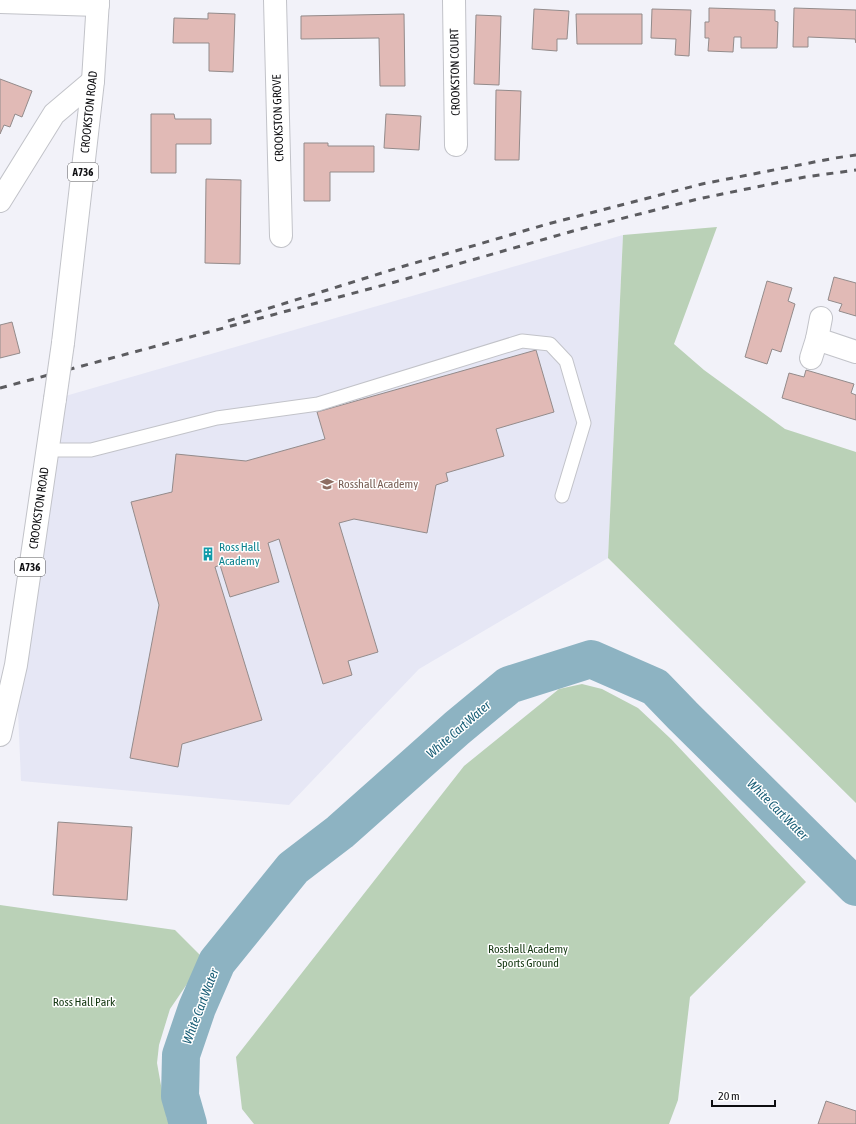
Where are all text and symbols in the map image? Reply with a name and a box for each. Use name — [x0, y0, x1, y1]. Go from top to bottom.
street label: CROOKSTON COURT — [447, 27, 463, 116]
street label: CROOKSTON ROAD — [78, 70, 100, 154]
street label: CROOKSTON GROVE — [269, 74, 287, 162]
road number: A736 — [68, 163, 98, 181]
street label: CROOKSTON ROAD — [26, 466, 52, 550]
school or university icon: Rosshall Academy — [319, 476, 335, 492]
place label: Rosshall Academy — [338, 477, 418, 491]
place label: Ross Hall Academy — [219, 540, 260, 568]
building icon: Ross Hall Academy — [200, 546, 216, 562]
road number: A736 — [15, 558, 45, 576]
water label: White Cart Water — [423, 697, 494, 761]
water label: White Cart Water — [744, 776, 812, 844]
park label: Rosshall Academy Sports Ground — [488, 942, 568, 970]
water label: White Cart Water — [179, 965, 222, 1046]
park label: Ross Hall Park — [53, 995, 116, 1009]
scale bar — [712, 1082, 775, 1108]
text: 20 m — [718, 1089, 740, 1103]

